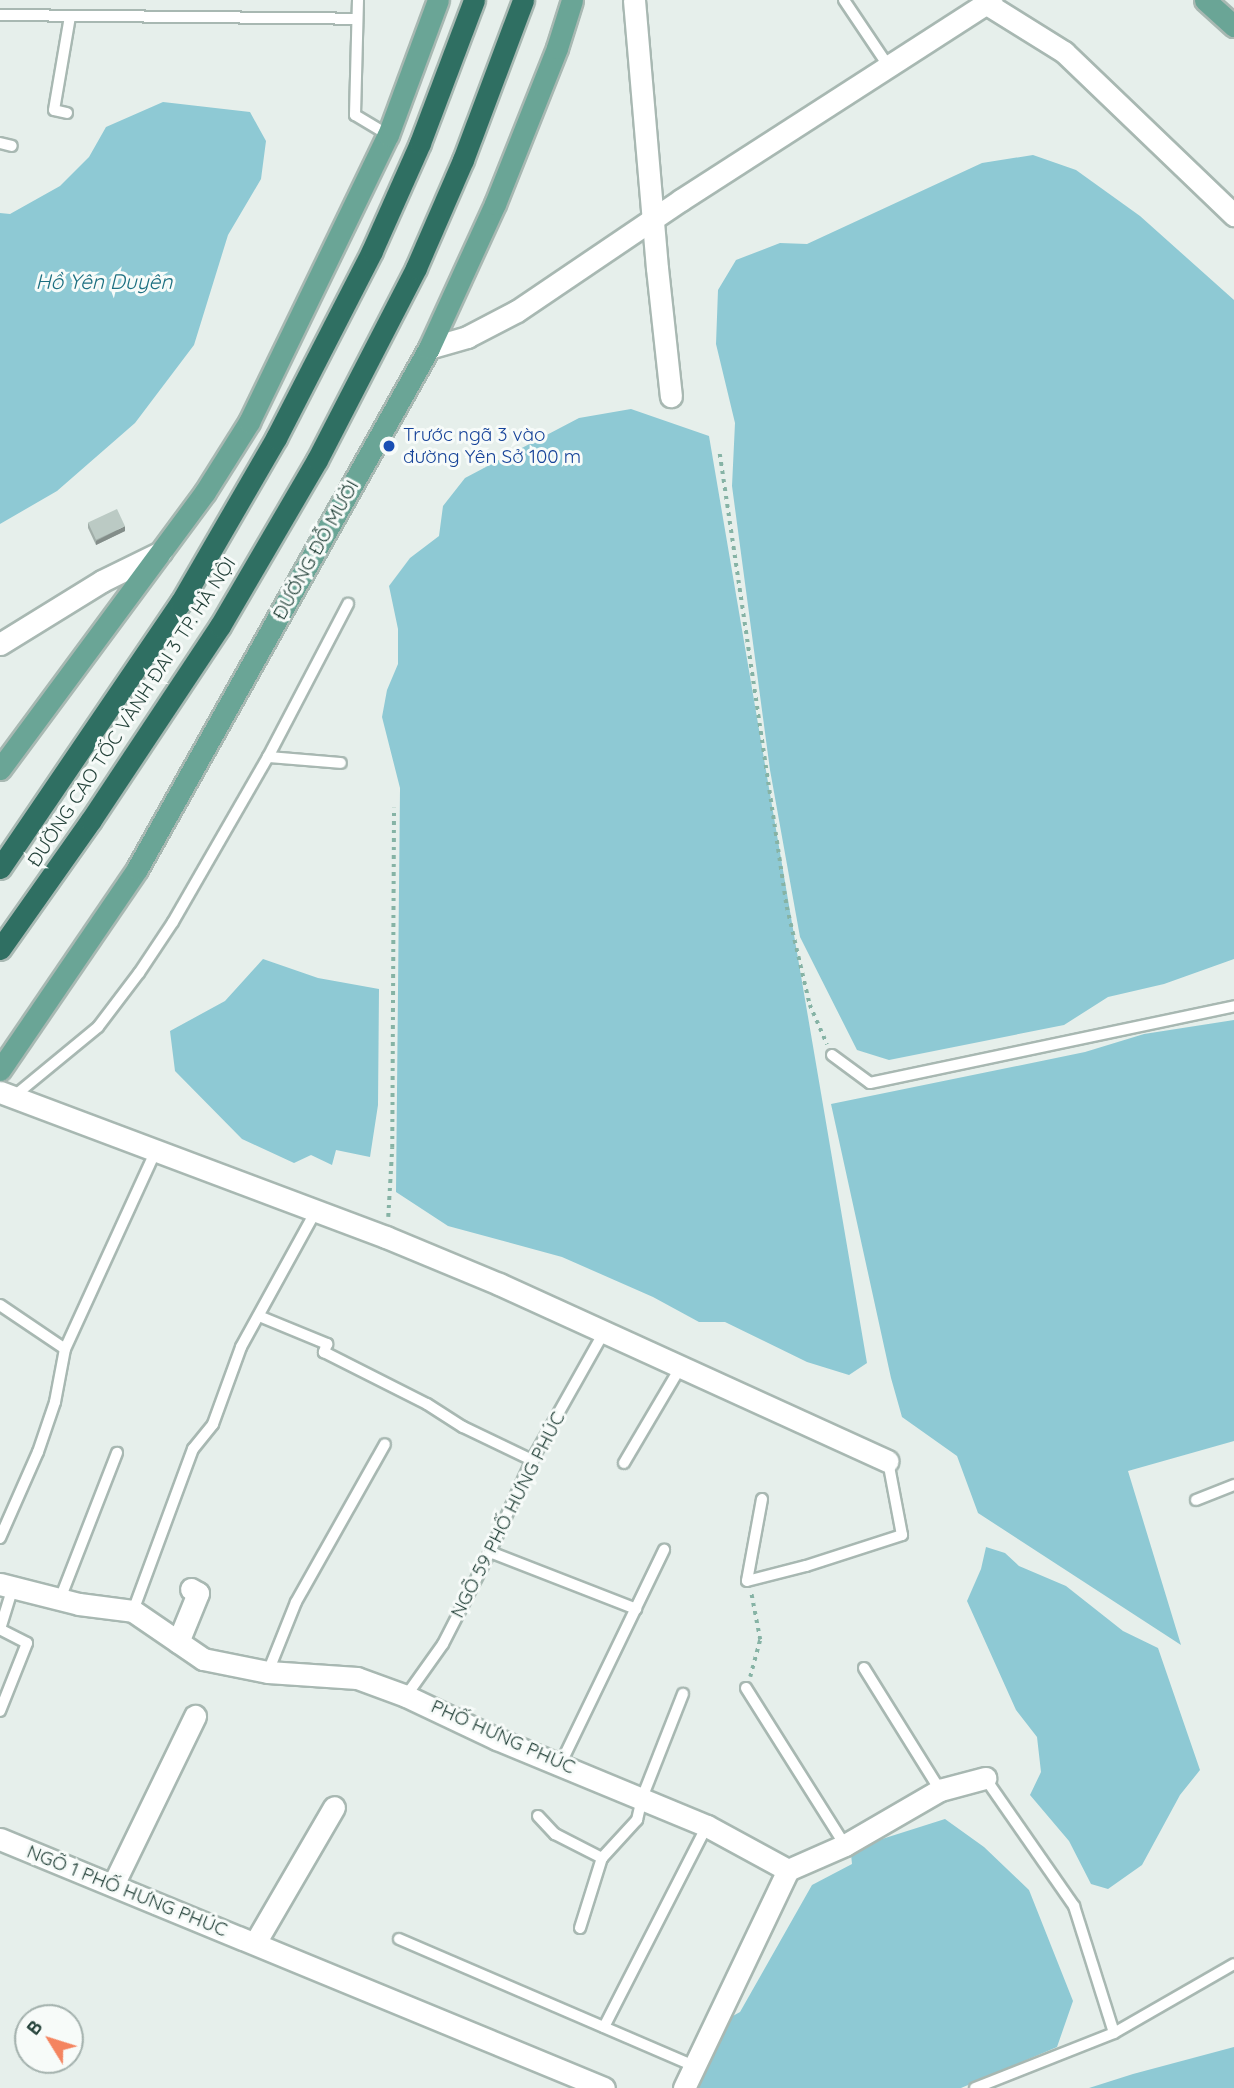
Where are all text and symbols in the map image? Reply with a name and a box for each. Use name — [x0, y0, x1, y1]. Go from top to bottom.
water label: Hồ Yên Duyên — [35, 268, 173, 294]
place label: Trước ngã 3 vào đường Yên Sở 100 m — [403, 424, 581, 468]
marker: Trước ngã 3 vào đường Yên Sở 100 m — [381, 438, 397, 454]
street label: ĐƯỜNG ĐỖ MƯỜI — [268, 476, 364, 624]
street label: ĐƯỜNG CAO TỐC VÀNH ĐAI 3 TP. HÀ NỘI — [23, 553, 241, 871]
street label: NGÕ 59 PHỐ HƯNG PHÚC — [446, 1408, 570, 1622]
street label: PHỐ HƯNG PHÚC — [427, 1695, 579, 1779]
street label: NGÕ 1 PHỐ HƯNG PHÚC — [23, 1840, 231, 1942]
north arrow — [14, 2004, 84, 2074]
text: B — [21, 2015, 47, 2040]

